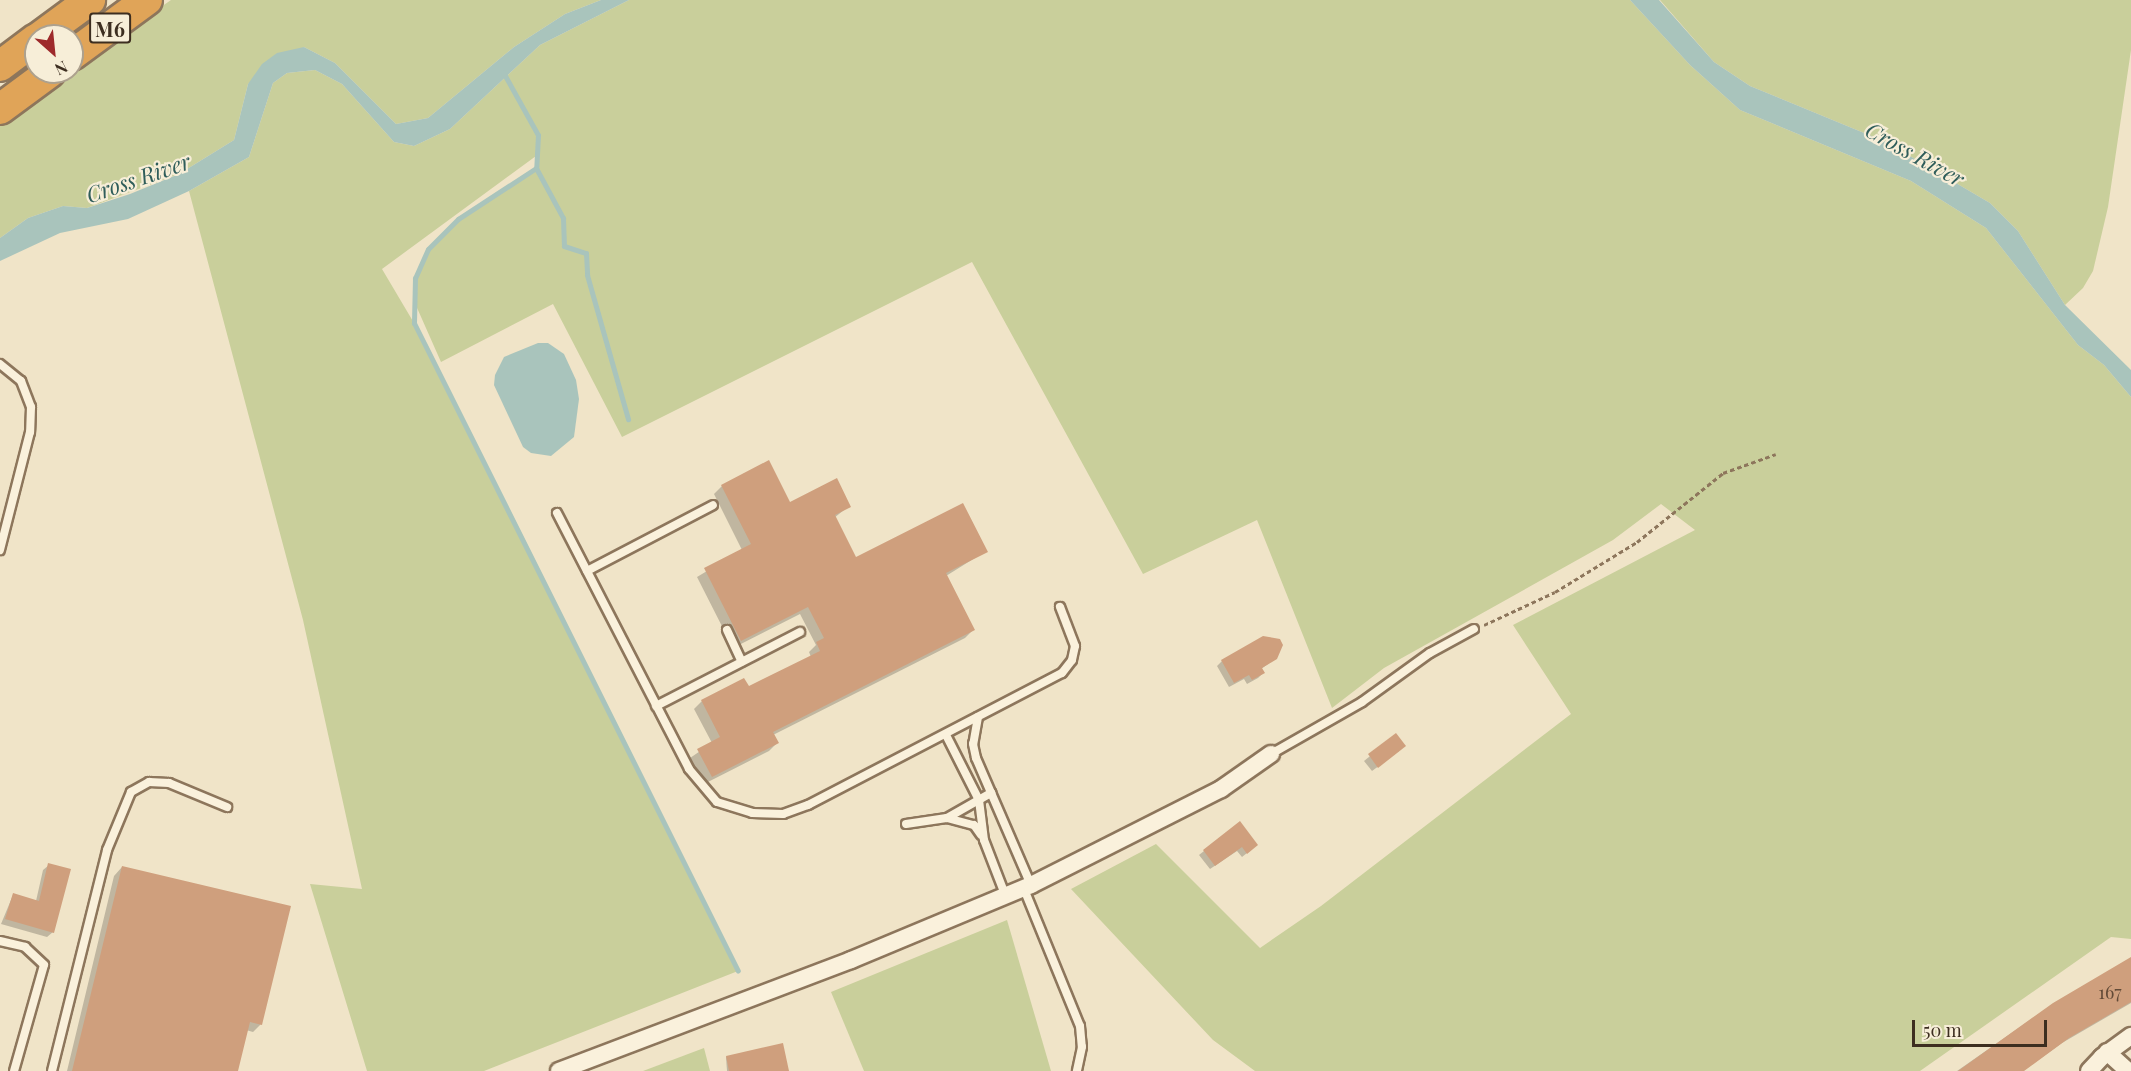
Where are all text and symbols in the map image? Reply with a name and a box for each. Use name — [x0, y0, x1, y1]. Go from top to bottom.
road number: M6 — [89, 11, 131, 45]
north arrow — [24, 24, 84, 84]
text: N — [52, 57, 71, 81]
water label: Cross River — [1861, 116, 1969, 192]
water label: Cross River — [82, 148, 194, 208]
house number: 167 — [2098, 981, 2122, 1003]
scale bar — [1915, 1008, 2050, 1046]
text: 50 m — [1923, 1018, 1962, 1042]

